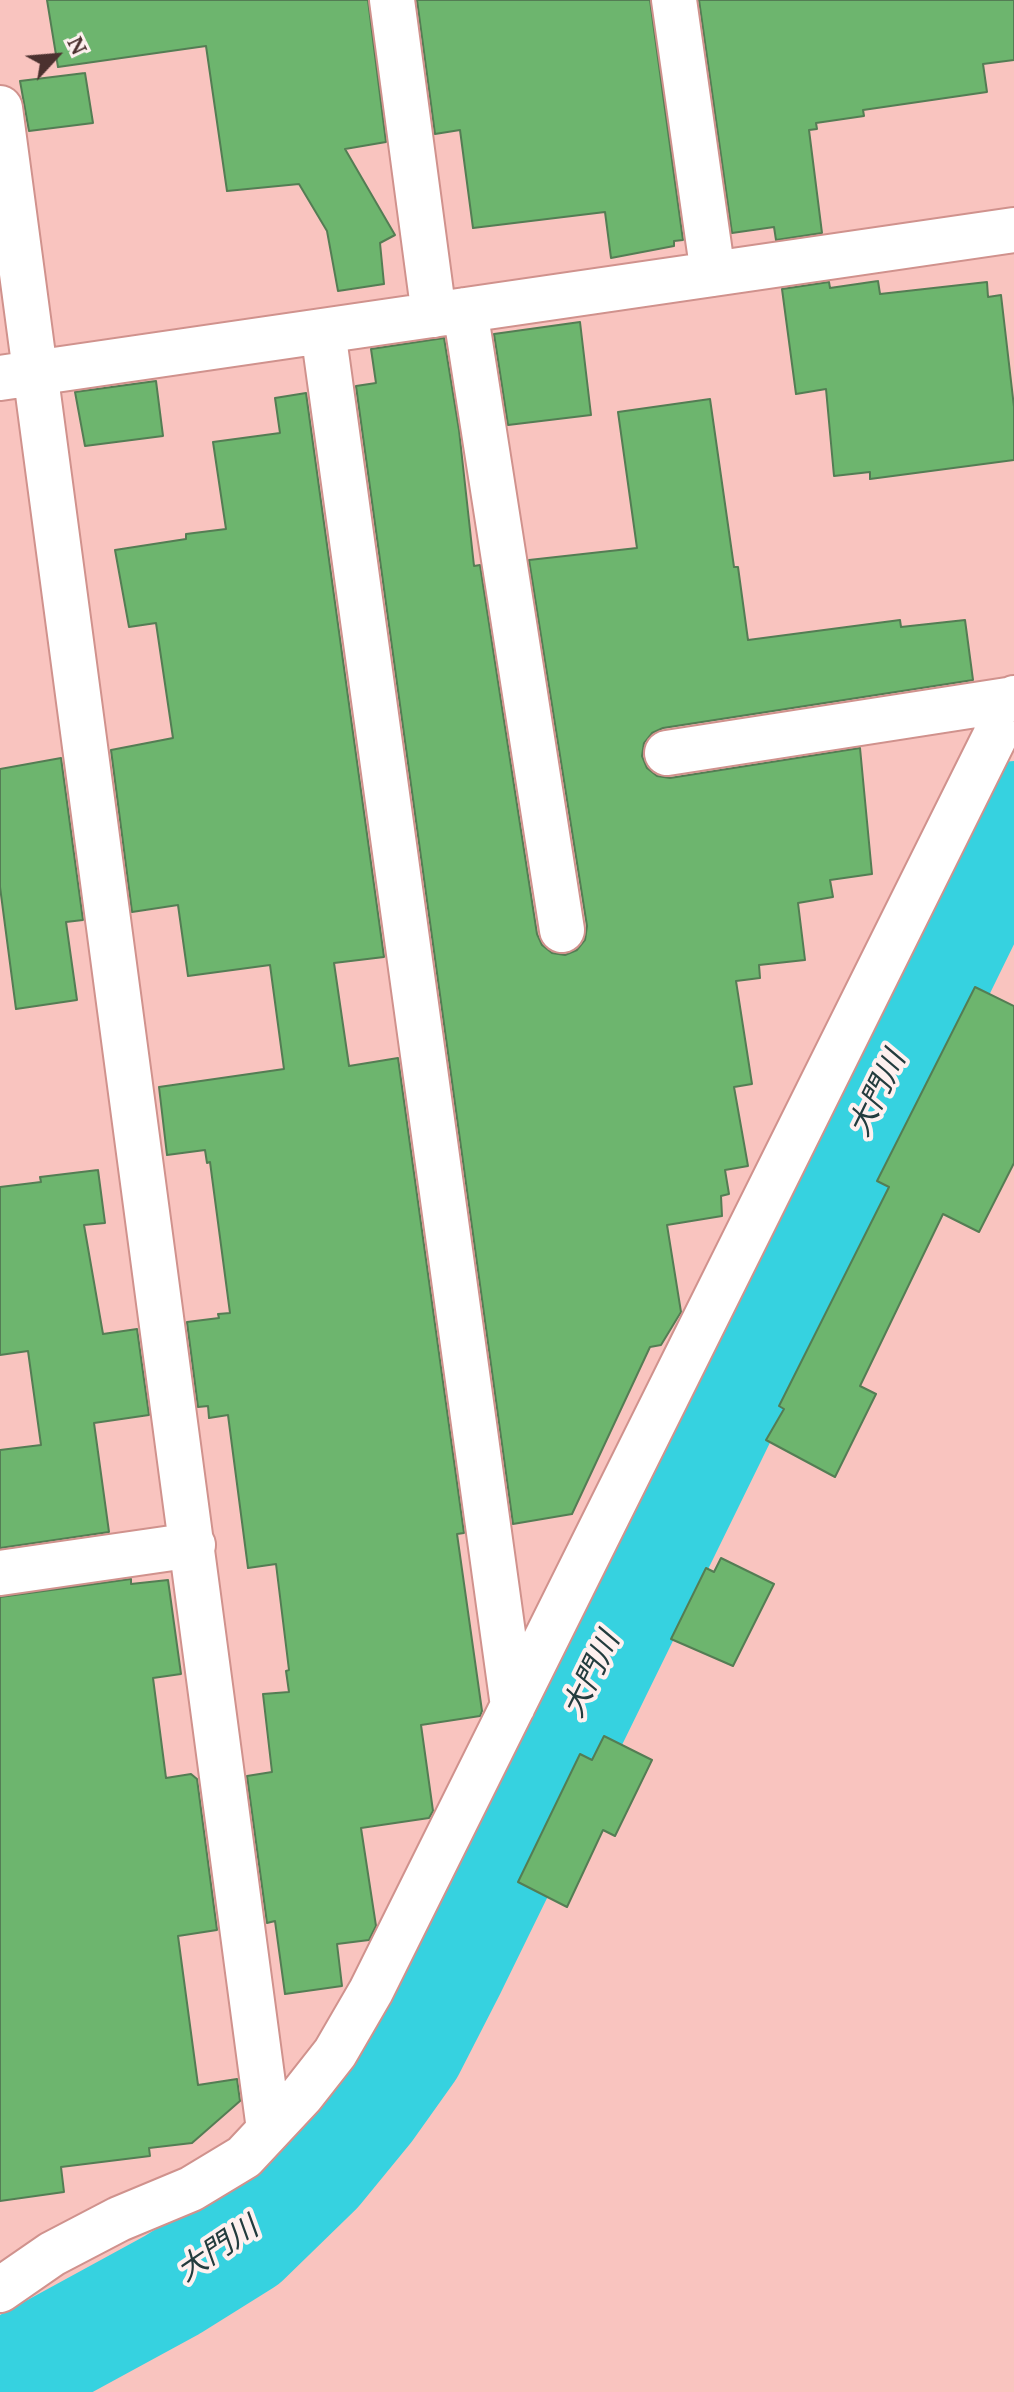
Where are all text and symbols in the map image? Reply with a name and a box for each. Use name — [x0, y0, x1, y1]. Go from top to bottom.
north arrow — [16, 16, 96, 96]
text: N — [61, 31, 95, 59]
water label: 大門川 — [842, 1046, 914, 1142]
water label: 大門川 — [556, 1627, 628, 1723]
water label: 大門川 — [171, 2210, 265, 2290]

